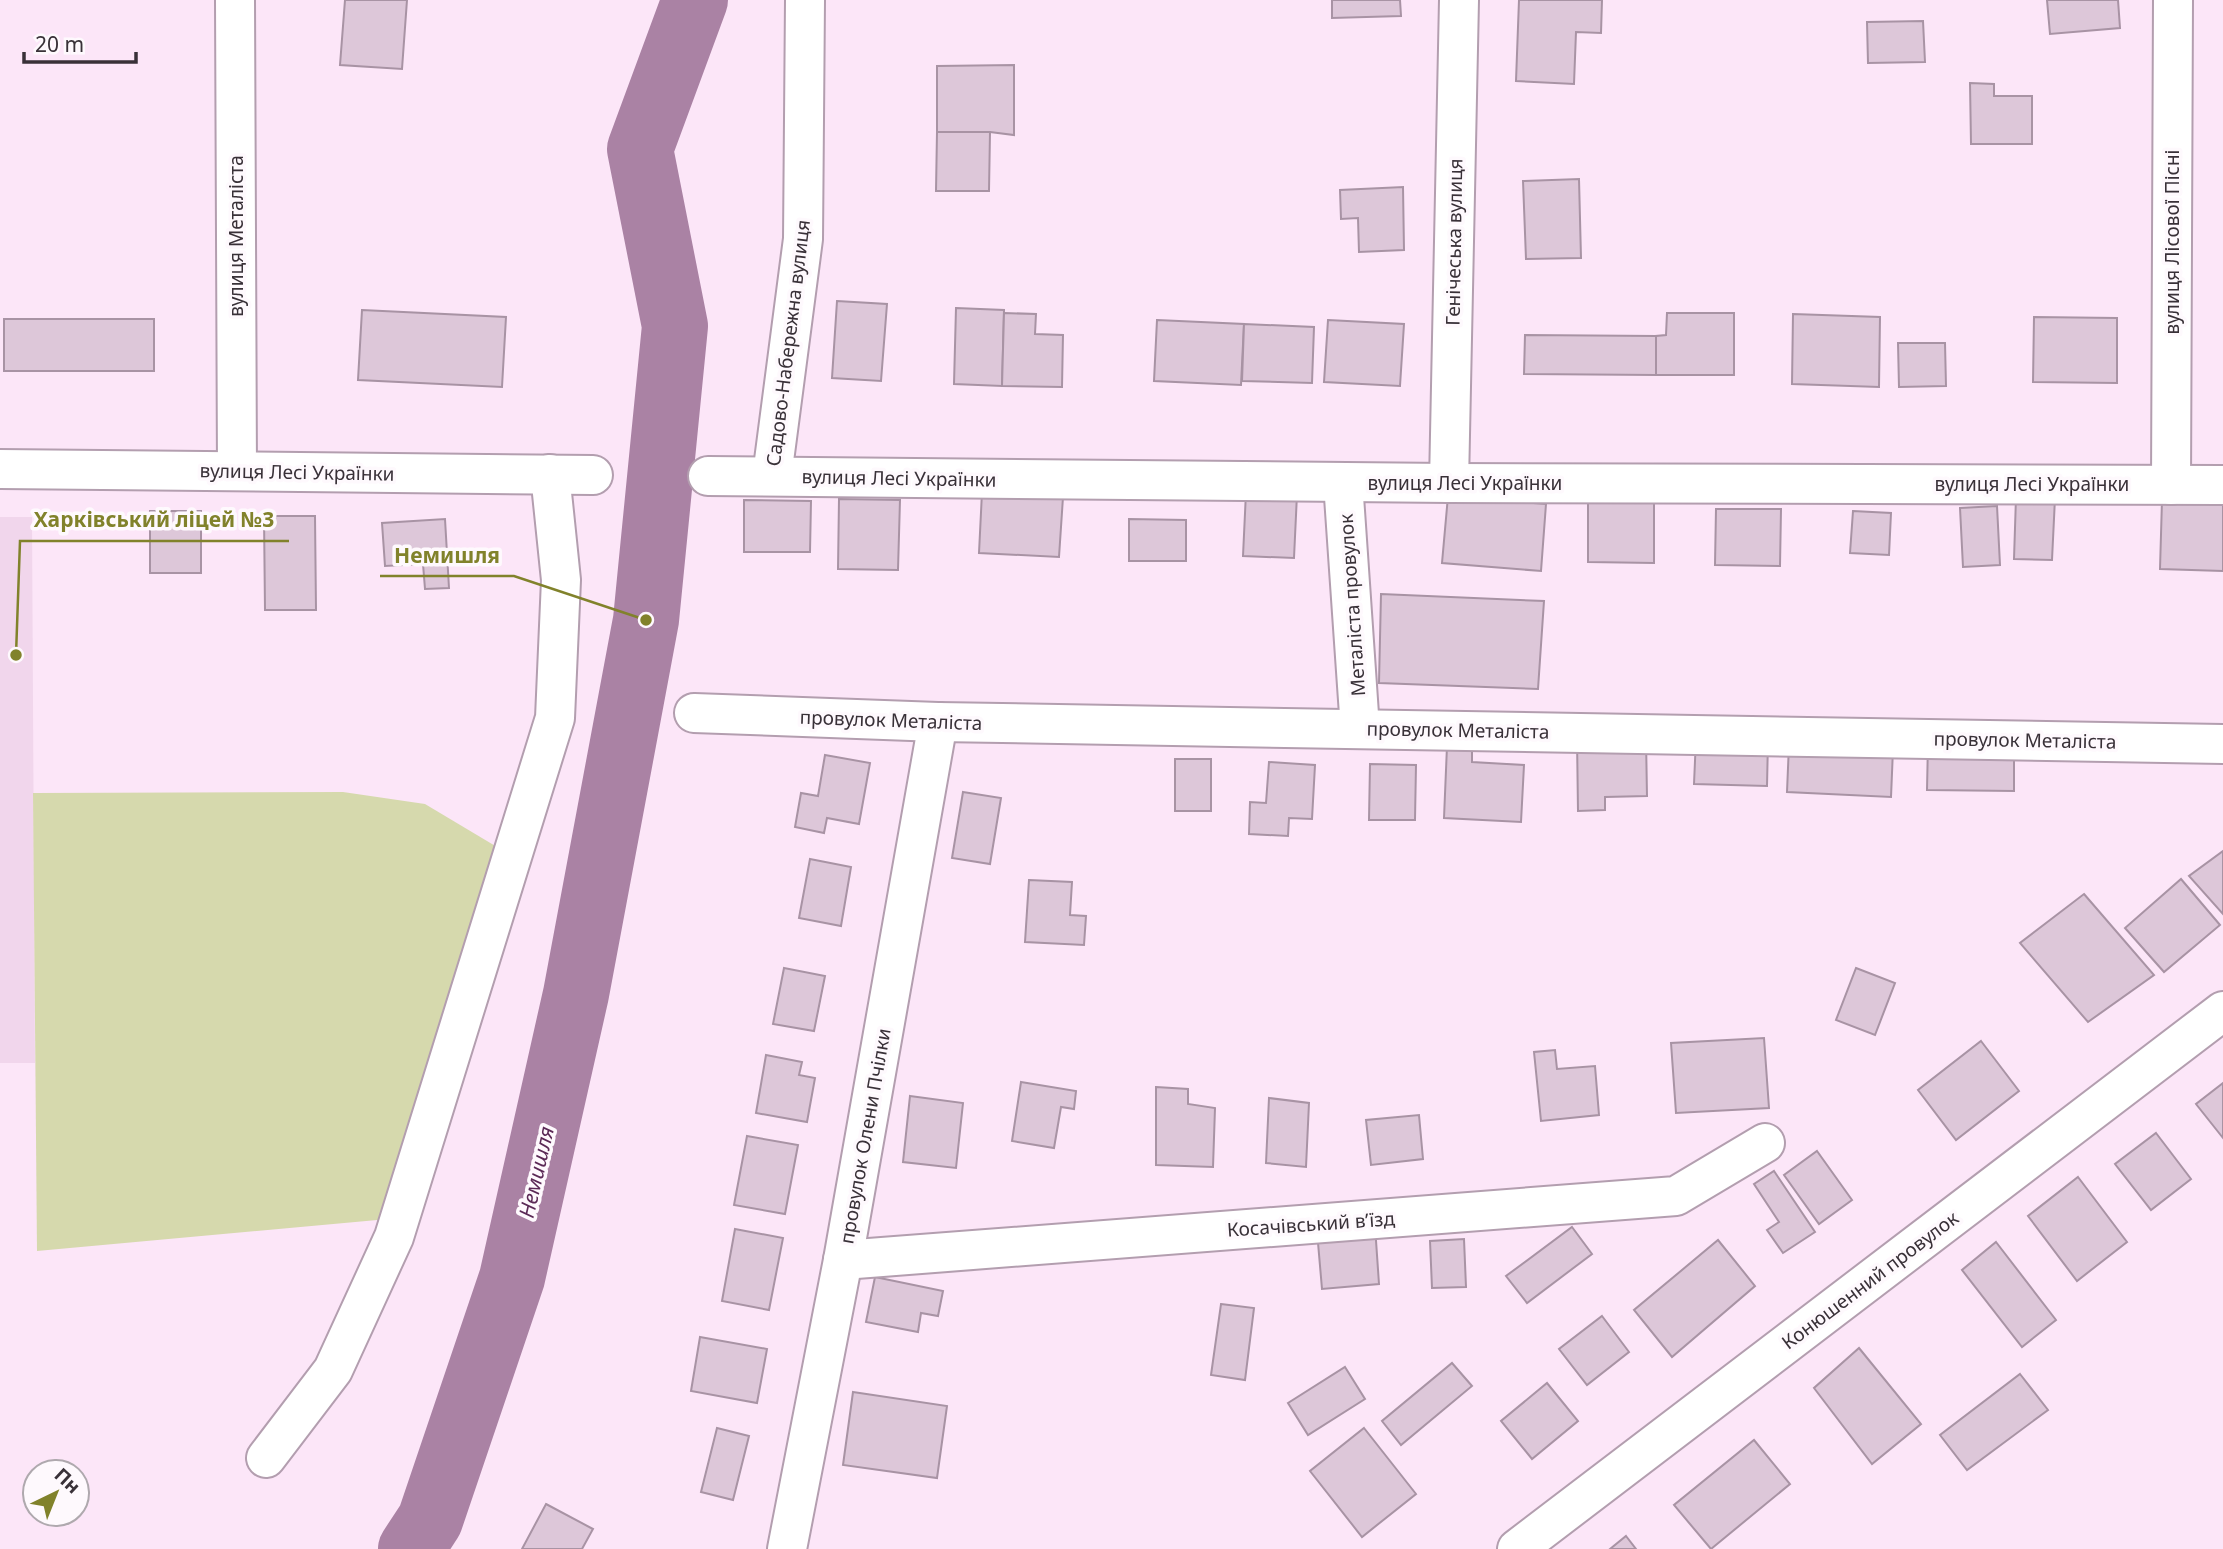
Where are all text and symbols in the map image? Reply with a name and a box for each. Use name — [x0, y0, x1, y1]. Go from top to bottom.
scale bar — [24, 21, 136, 65]
text: 20 m — [35, 30, 84, 58]
street label: вулиця Лісової Пісні — [2159, 150, 2185, 334]
street label: вулиця Металіста — [223, 155, 249, 317]
street label: Генічеська вулиця — [1440, 158, 1468, 326]
street label: Садово-Набережна вулиця — [760, 218, 816, 468]
street label: вулиця Лесі Українки — [199, 457, 395, 487]
street label: вулиця Лесі Українки — [801, 463, 997, 493]
street label: вулиця Лесі Українки — [1368, 470, 1562, 496]
street label: вулиця Лесі Українки — [1935, 471, 2129, 497]
callout: Харківський ліцей №3 — [20, 499, 289, 541]
text: Харківський ліцей №3 — [34, 505, 274, 533]
street label: Металіста провулок — [1333, 513, 1371, 697]
callout: Немишля — [380, 534, 514, 576]
text: Немишля — [394, 541, 500, 569]
street label: провулок Металіста — [799, 704, 983, 736]
street label: провулок Металіста — [1366, 715, 1550, 745]
street label: провулок Металіста — [1933, 725, 2117, 755]
street label: провулок Олени Пчілки — [833, 1026, 897, 1246]
water label: Немишля — [512, 1123, 560, 1220]
street label: Косачівський в’їзд — [1226, 1205, 1396, 1243]
street label: Конюшенний провулок — [1776, 1205, 1964, 1355]
north arrow — [21, 1458, 91, 1528]
text: Пн — [49, 1462, 86, 1499]

